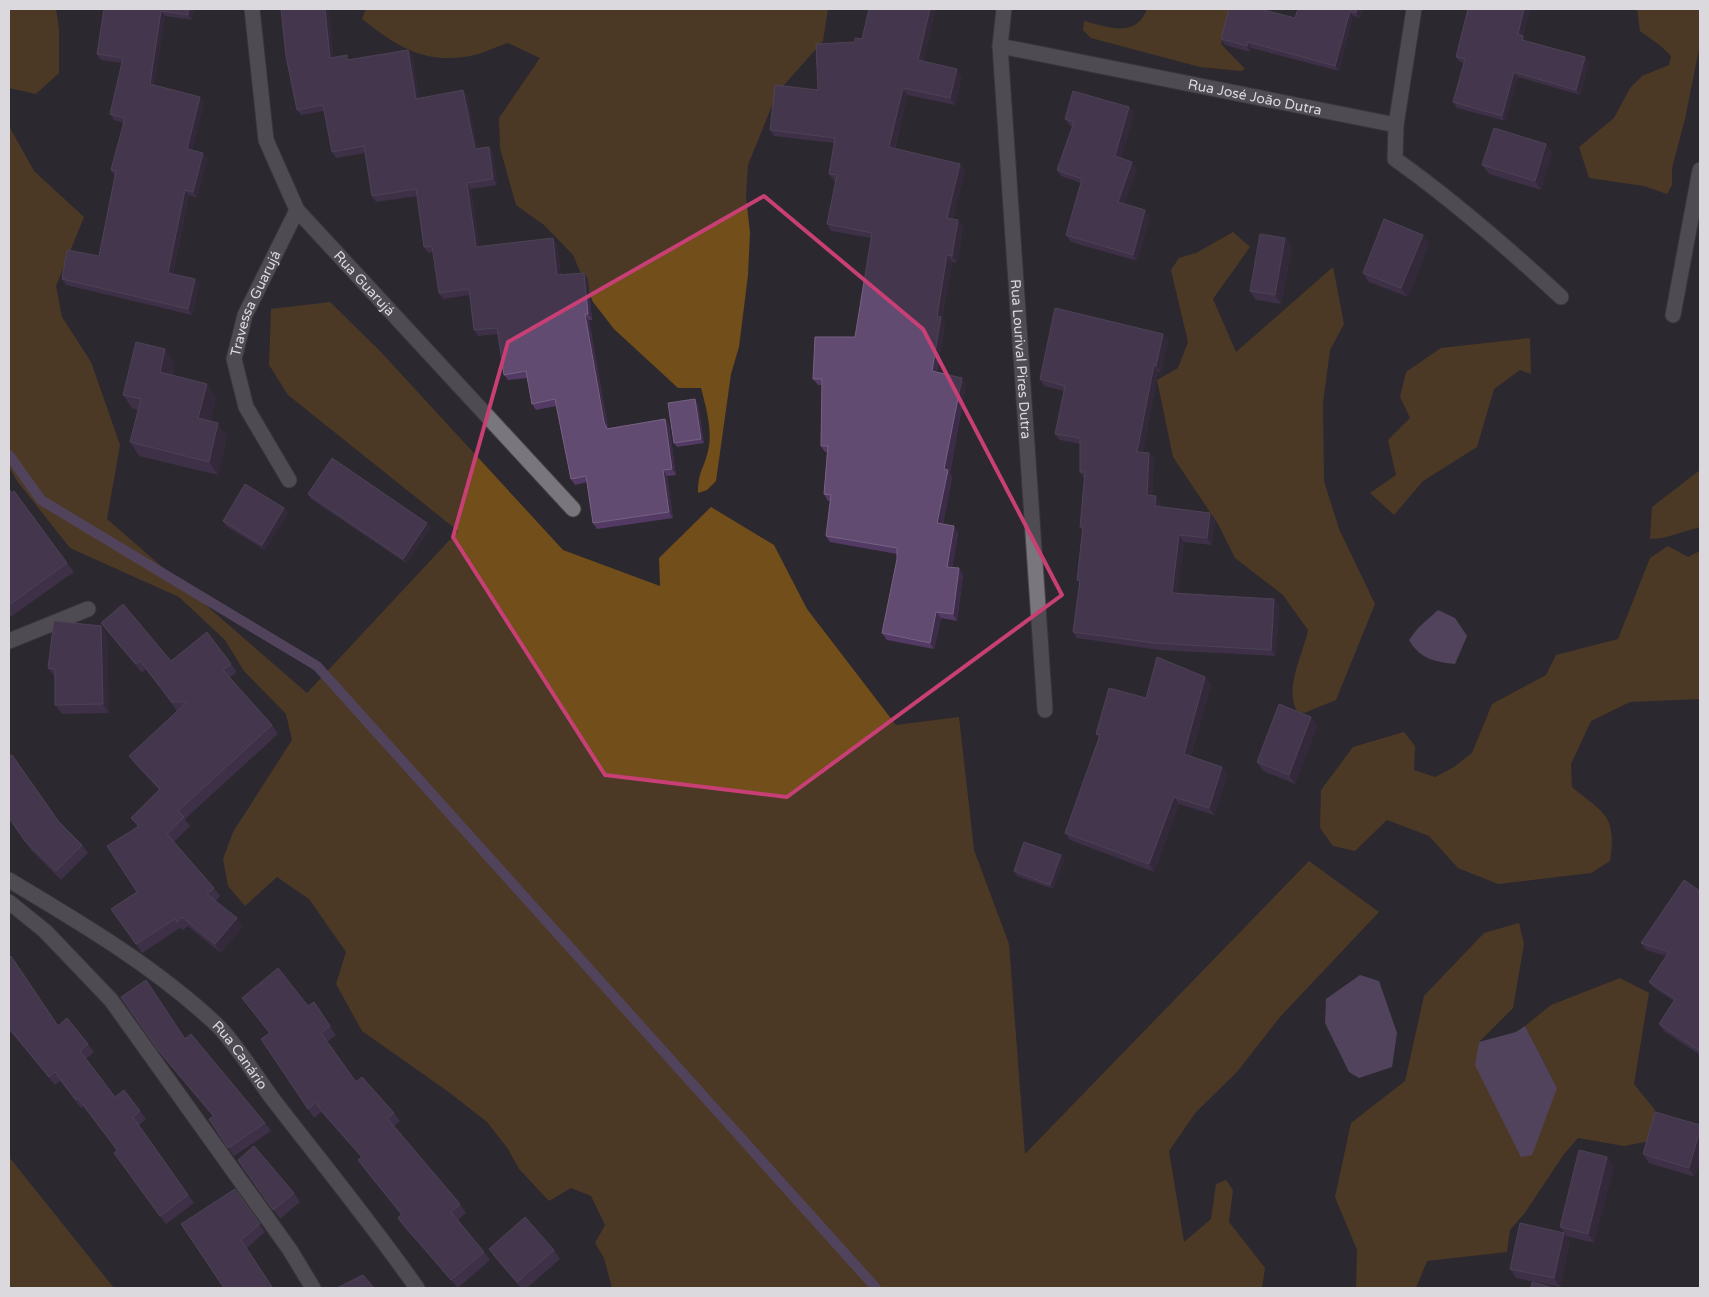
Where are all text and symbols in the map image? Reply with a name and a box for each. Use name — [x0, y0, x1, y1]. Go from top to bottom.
street label: Rua José João Dutra — [1187, 75, 1323, 119]
street label: Travessa Guarujá — [227, 247, 284, 358]
street label: Rua Guarujá — [330, 247, 399, 319]
street label: Rua Lourival Pires Dutra — [1007, 279, 1035, 440]
street label: Rua Canário — [209, 1017, 271, 1092]

